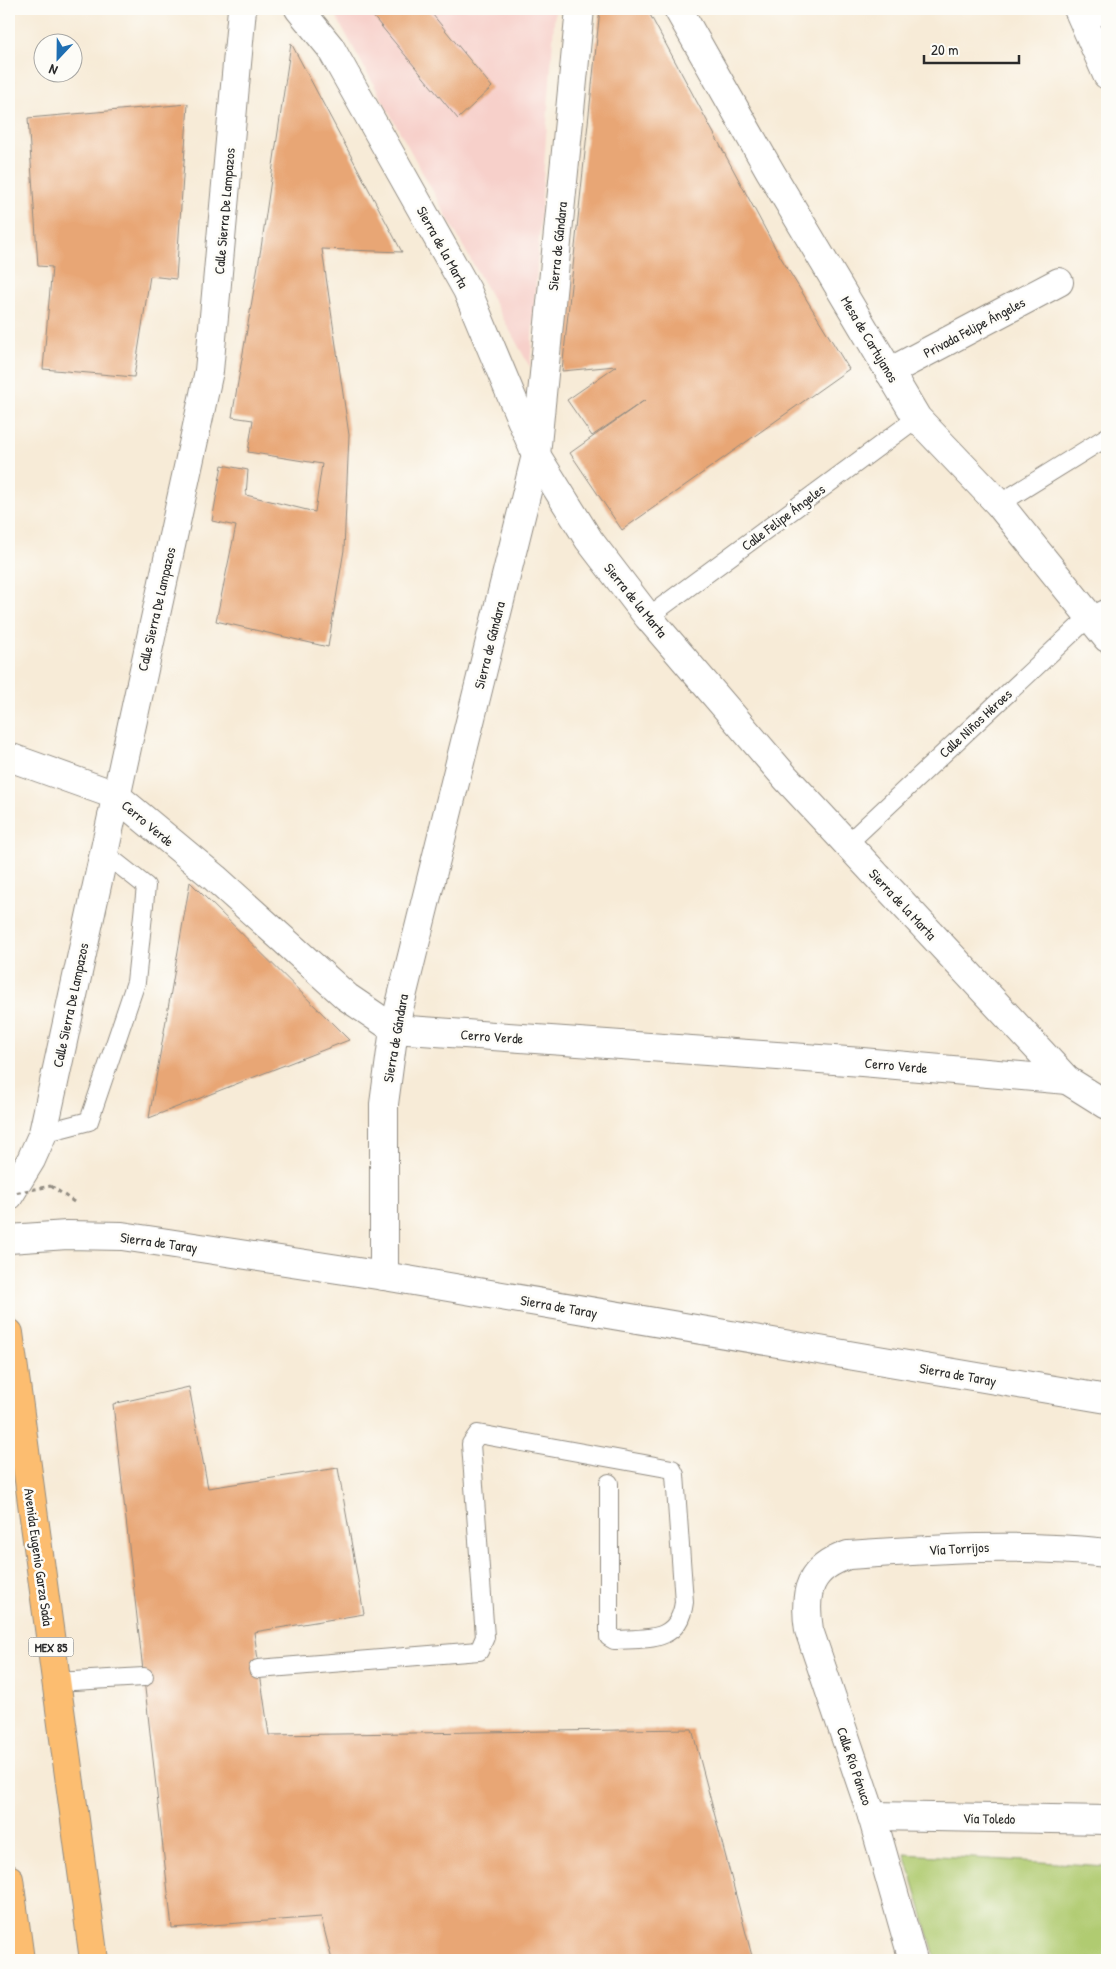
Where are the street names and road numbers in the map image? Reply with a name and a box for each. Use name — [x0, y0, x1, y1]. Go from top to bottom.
street label: Calle Sierra De Lampazos — [209, 147, 240, 275]
street label: Sierra de Gándara — [543, 200, 571, 291]
street label: Sierra de la Marta — [413, 203, 474, 292]
street label: Mesa de Cartujanos — [836, 292, 903, 386]
street label: Privada Felipe Ángeles — [920, 292, 1029, 363]
street label: Calle Felipe Ángeles — [737, 479, 829, 556]
street label: Calle Sierra De Lampazos — [132, 545, 180, 673]
street label: Sierra de la Marta — [600, 559, 672, 642]
street label: Sierra de Gándara — [469, 599, 509, 691]
street label: Calle Niños Héroes — [934, 684, 1016, 762]
street label: Cerro Verde — [118, 796, 178, 851]
street label: Sierra de la Marta — [865, 864, 941, 944]
street label: Calle Sierra De Lampazos — [48, 941, 93, 1069]
street label: Sierra de Gándara — [378, 992, 412, 1084]
street label: Cerro Verde — [460, 1024, 524, 1048]
street label: Cerro Verde — [864, 1053, 929, 1077]
street label: Sierra de Taray — [119, 1227, 199, 1258]
street label: Sierra de Taray — [519, 1290, 599, 1323]
street label: Sierra de Taray — [918, 1358, 998, 1391]
street label: Avenida Eugenio Garza Sada — [19, 1487, 58, 1628]
street label: Vía Torrijos — [928, 1537, 990, 1560]
road number: MEX 85 — [28, 1638, 74, 1656]
street label: Calle Río Pánuco — [833, 1724, 877, 1808]
street label: Vía Toledo — [963, 1808, 1016, 1828]

